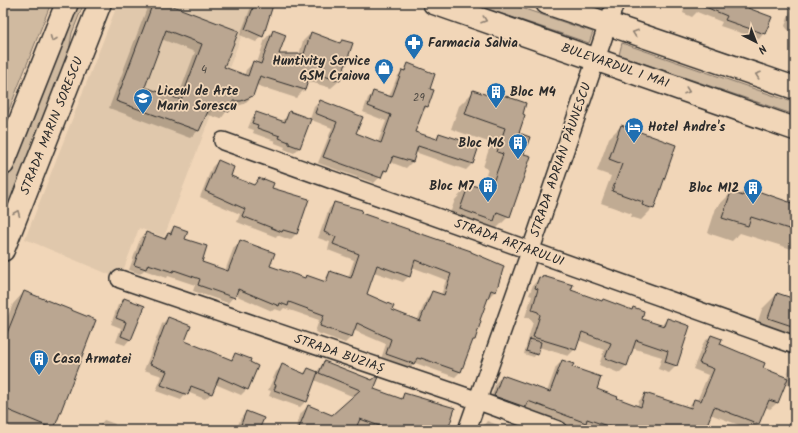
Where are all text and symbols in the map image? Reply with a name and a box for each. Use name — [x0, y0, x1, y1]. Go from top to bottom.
one-way arrow — [481, 16, 488, 24]
north arrow — [736, 22, 776, 62]
one-way arrow — [632, 30, 639, 38]
pharmacy icon: Farmacia Salvia — [403, 32, 425, 60]
place label: Farmacia Salvia — [428, 33, 518, 54]
one-way arrow — [49, 36, 57, 43]
street label: BULEVARDUL 1 MAI — [558, 38, 672, 94]
text: N — [753, 40, 771, 58]
place label: Huntivity Service GSM Craiova — [272, 51, 371, 87]
street label: STRADA MARIN SORESCU — [15, 54, 89, 198]
shop icon: Huntivity Service GSM Craiova — [373, 57, 395, 85]
house number: 4 — [201, 61, 207, 79]
one-way arrow — [755, 71, 762, 80]
street label: STRADA ADRIAN PĂUNESCU — [525, 80, 597, 240]
place label: Liceul de Arte Marin Sorescu — [157, 81, 239, 117]
building icon: Bloc M4 — [485, 81, 507, 109]
place label: Bloc M4 — [510, 82, 556, 103]
one-way arrow — [683, 86, 690, 95]
school or university icon: Liceul de Arte Marin Sorescu — [132, 87, 154, 115]
house number: 29 — [413, 89, 426, 107]
hotel icon: Hotel Andre's — [623, 116, 645, 144]
place label: Hotel Andre's — [648, 117, 725, 138]
building icon: Bloc M6 — [507, 132, 529, 160]
place label: Bloc M6 — [458, 133, 504, 154]
building icon: Bloc M7 — [477, 175, 499, 203]
place label: Bloc M7 — [429, 176, 475, 197]
building icon: Bloc M12 — [742, 177, 764, 205]
place label: Bloc M12 — [689, 178, 739, 199]
one-way arrow — [13, 210, 21, 217]
street label: STRADA ARȚARULUI — [451, 213, 567, 273]
street label: STRADA BUZIAȘ — [291, 329, 387, 379]
building icon: Casa Armatei — [28, 348, 50, 376]
place label: Casa Armatei — [53, 349, 132, 370]

